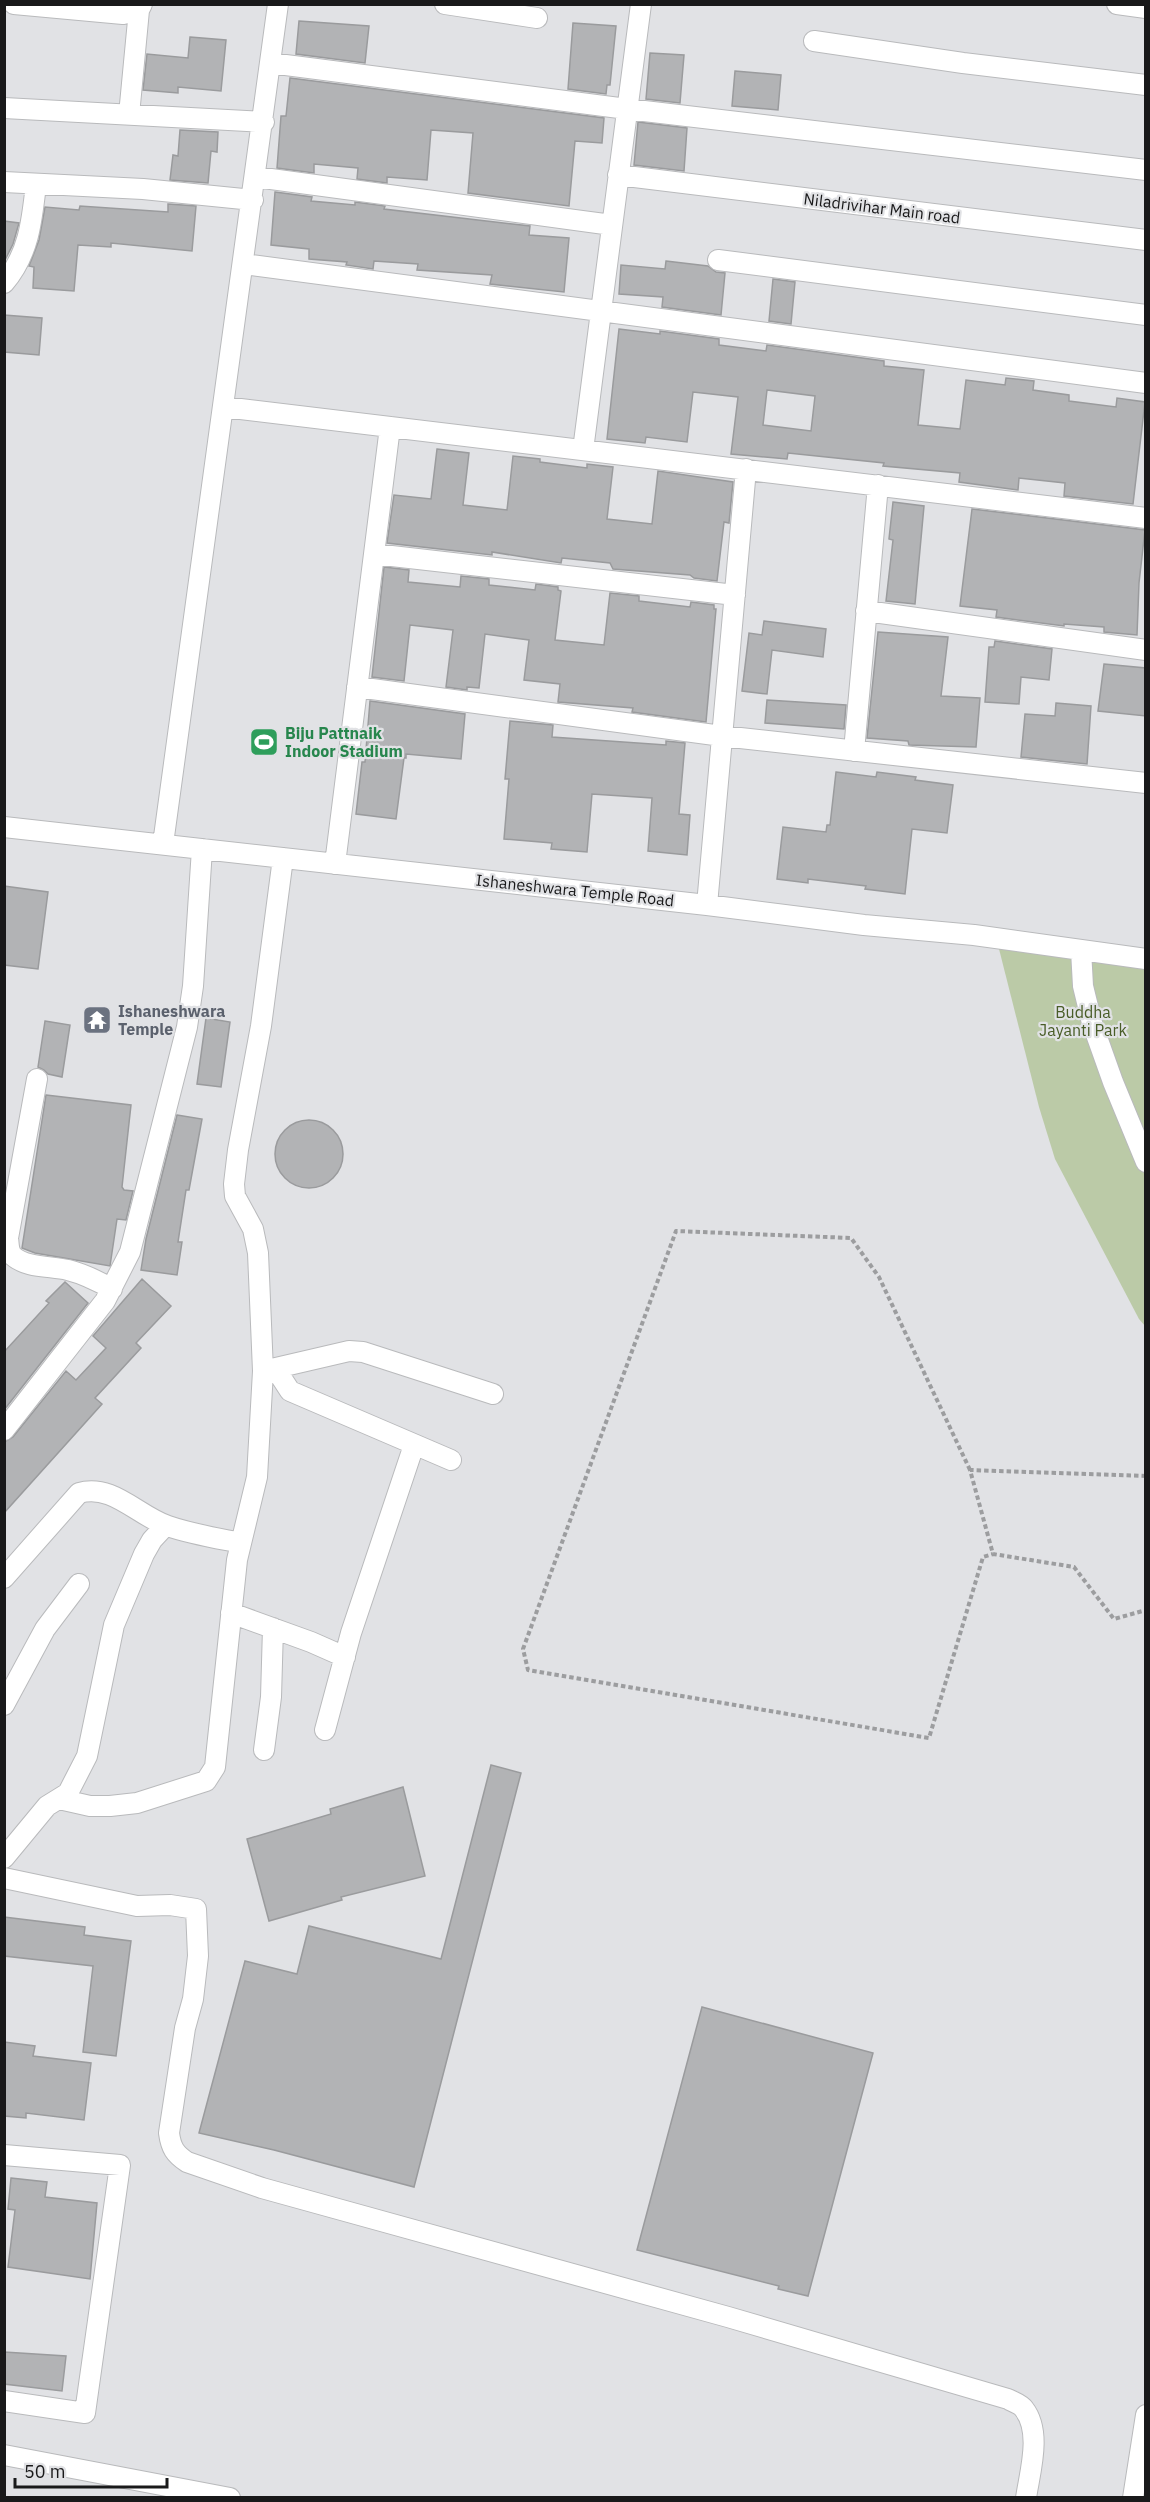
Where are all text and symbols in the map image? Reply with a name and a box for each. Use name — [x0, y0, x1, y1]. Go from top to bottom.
street label: Niladrivihar Main road — [803, 188, 961, 228]
place label: Biju Pattnaik Indoor Stadium — [285, 723, 403, 761]
sports icon: Biju Pattnaik Indoor Stadium — [248, 726, 280, 758]
street label: Ishaneshwara Temple Road — [475, 870, 675, 910]
place label: Ishaneshwara Temple — [118, 1001, 225, 1039]
park label: Buddha Jayanti Park — [1039, 1002, 1127, 1040]
temple icon: Ishaneshwara Temple — [81, 1004, 113, 1036]
scale bar — [15, 2451, 166, 2489]
text: 50 m — [24, 2460, 66, 2483]

